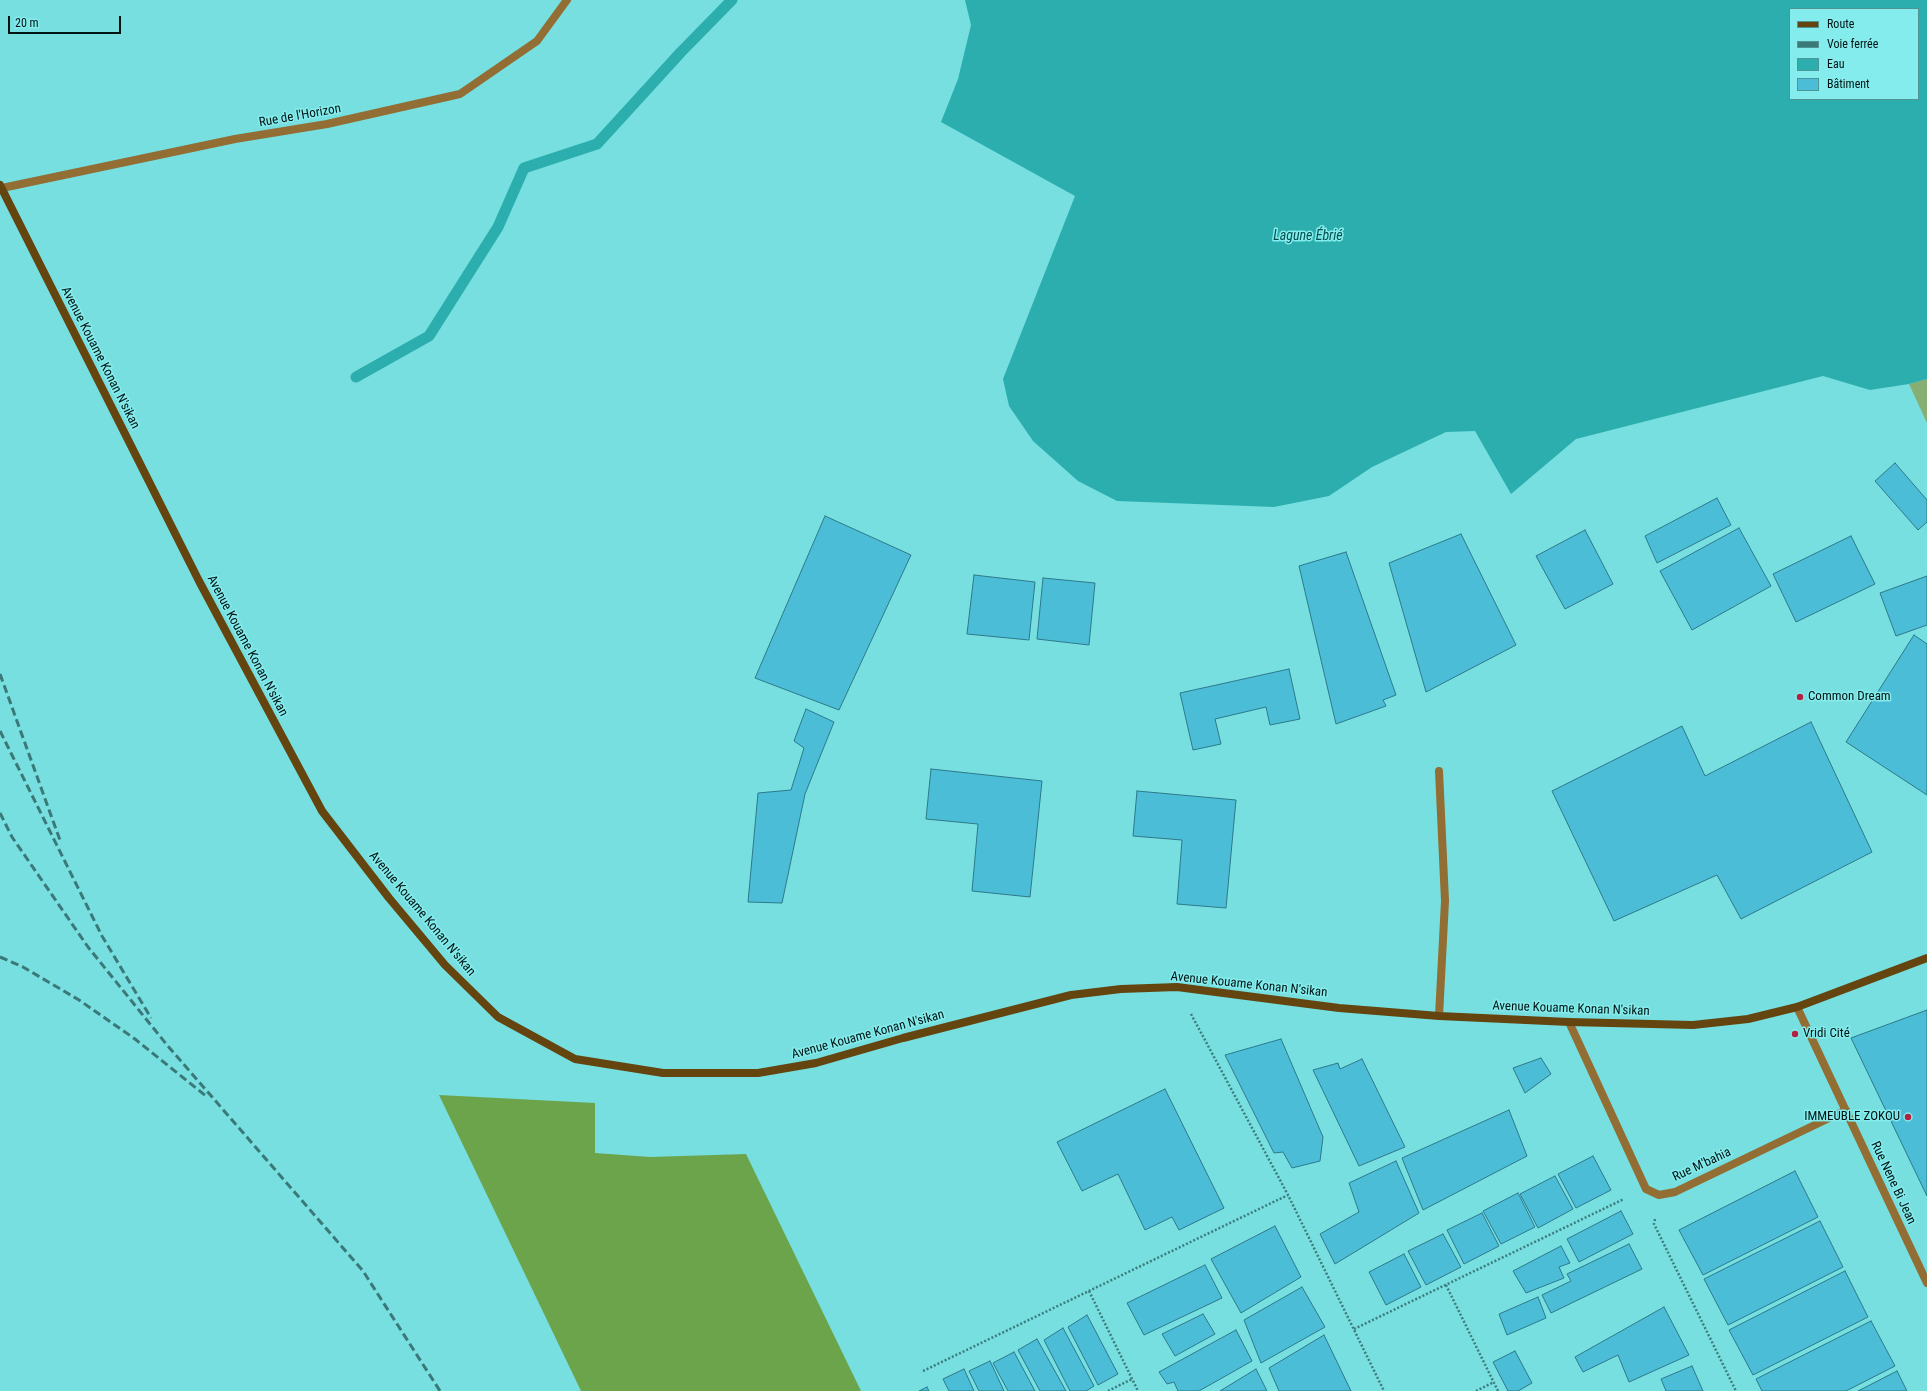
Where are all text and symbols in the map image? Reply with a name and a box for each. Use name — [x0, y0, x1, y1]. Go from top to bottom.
scale bar — [10, 8, 123, 34]
legend — [1789, 8, 1919, 100]
text: 20 m — [15, 16, 39, 30]
text: Route — [1827, 17, 1854, 31]
text: Voie ferrée — [1827, 37, 1878, 51]
text: Eau — [1827, 57, 1845, 71]
text: Bâtiment — [1827, 77, 1870, 91]
street label: Rue de l'Horizon — [258, 101, 342, 131]
water label: Lagune Ébrié — [1273, 228, 1343, 244]
street label: Avenue Kouame Konan N'sikan — [57, 284, 143, 432]
street label: Avenue Kouame Konan N'sikan — [203, 573, 291, 719]
place label: Common Dream — [1808, 689, 1891, 705]
marker: Common Dream — [1795, 692, 1805, 702]
street label: Avenue Kouame Konan N'sikan — [365, 849, 479, 979]
street label: Avenue Kouame Konan N'sikan — [1170, 969, 1328, 1001]
street label: Avenue Kouame Konan N'sikan — [1492, 998, 1650, 1020]
street label: Avenue Kouame Konan N'sikan — [790, 1007, 946, 1063]
place label: Vridi Cité — [1803, 1026, 1850, 1042]
marker: Vridi Cité — [1790, 1029, 1800, 1039]
place label: IMMEUBLE ZOKOU — [1804, 1109, 1900, 1125]
marker: IMMEUBLE ZOKOU — [1903, 1112, 1913, 1122]
street label: Rue Nene Bi Jean — [1867, 1139, 1919, 1227]
street label: Rue M'bahia — [1670, 1145, 1734, 1185]

